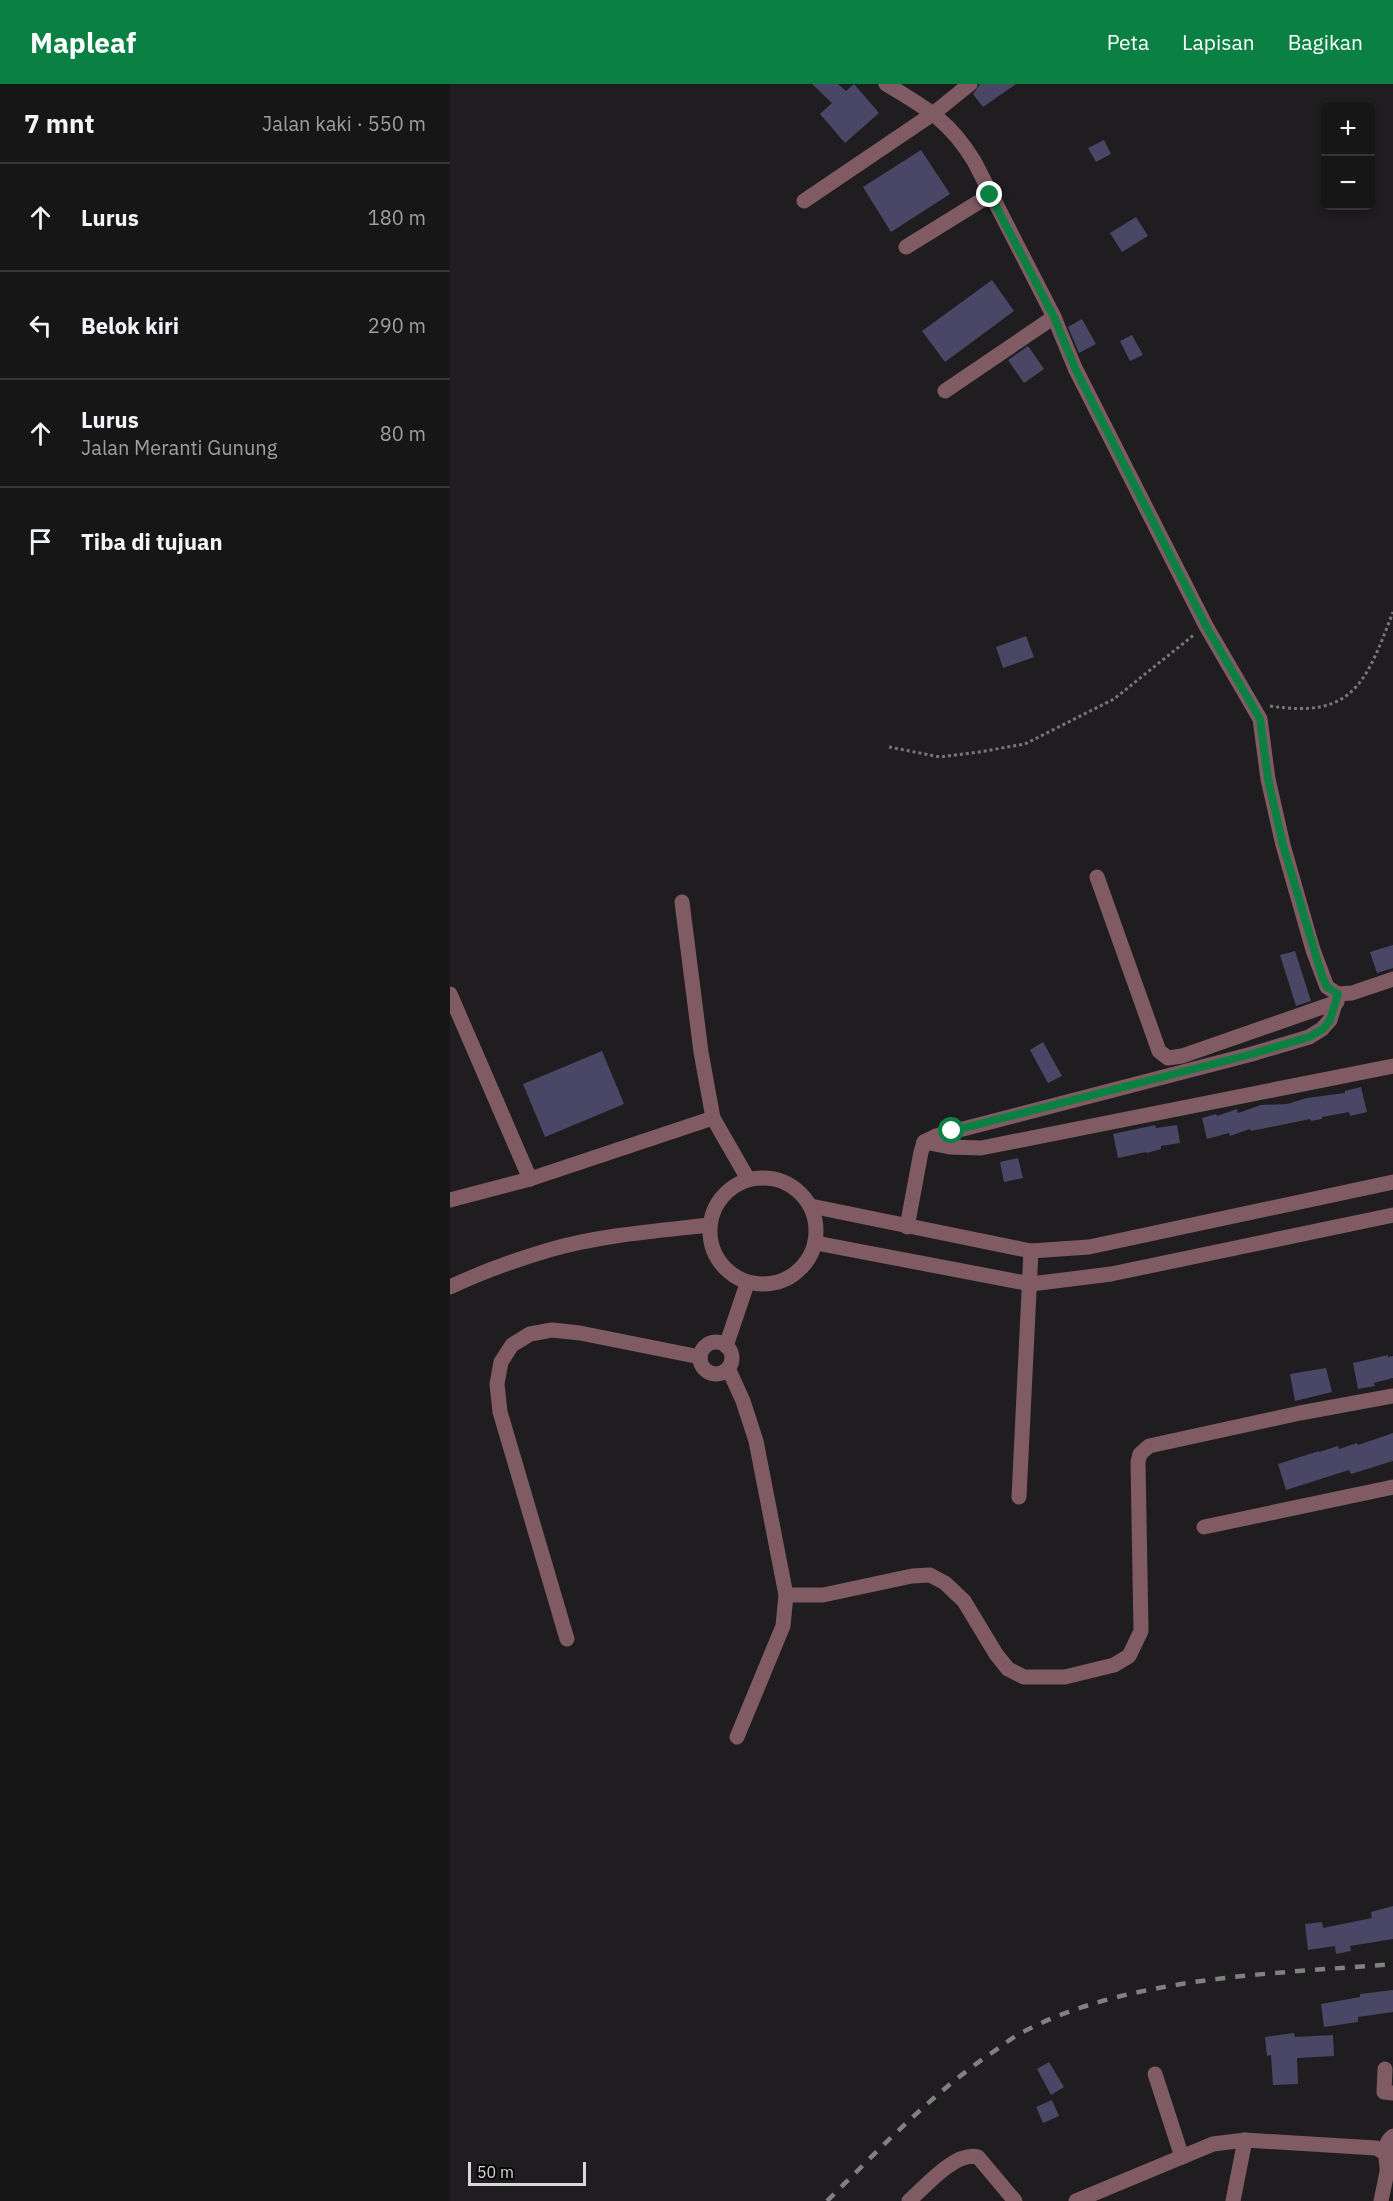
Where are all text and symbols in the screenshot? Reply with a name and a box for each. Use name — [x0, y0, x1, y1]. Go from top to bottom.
text: Mapleaf — [30, 24, 136, 61]
text: Peta — [1107, 28, 1149, 56]
text: Lapisan — [1182, 28, 1255, 56]
text: Bagikan — [1288, 28, 1363, 56]
map controls — [1321, 102, 1375, 210]
button: + — [1321, 102, 1375, 156]
text: 7 mnt — [24, 106, 94, 140]
text: Jalan kaki · 550 m — [262, 110, 426, 137]
button: − — [1321, 156, 1375, 210]
route end — [976, 181, 1002, 207]
icon: ahead — [24, 201, 57, 234]
text: Lurus — [81, 203, 139, 232]
text: 180 m — [368, 204, 426, 231]
icon: left — [24, 309, 57, 342]
text: Belok kiri — [81, 311, 179, 340]
text: 290 m — [368, 312, 426, 339]
text: Lurus — [81, 405, 139, 434]
icon: ahead — [24, 417, 57, 450]
text: 80 m — [380, 420, 426, 447]
text: Jalan Meranti Gunung — [81, 434, 277, 461]
icon: arrive — [24, 525, 57, 558]
text: Tiba di tujuan — [81, 527, 223, 556]
route start — [938, 1117, 964, 1143]
scale bar — [468, 2159, 586, 2186]
text: 50 m — [477, 2162, 514, 2182]

